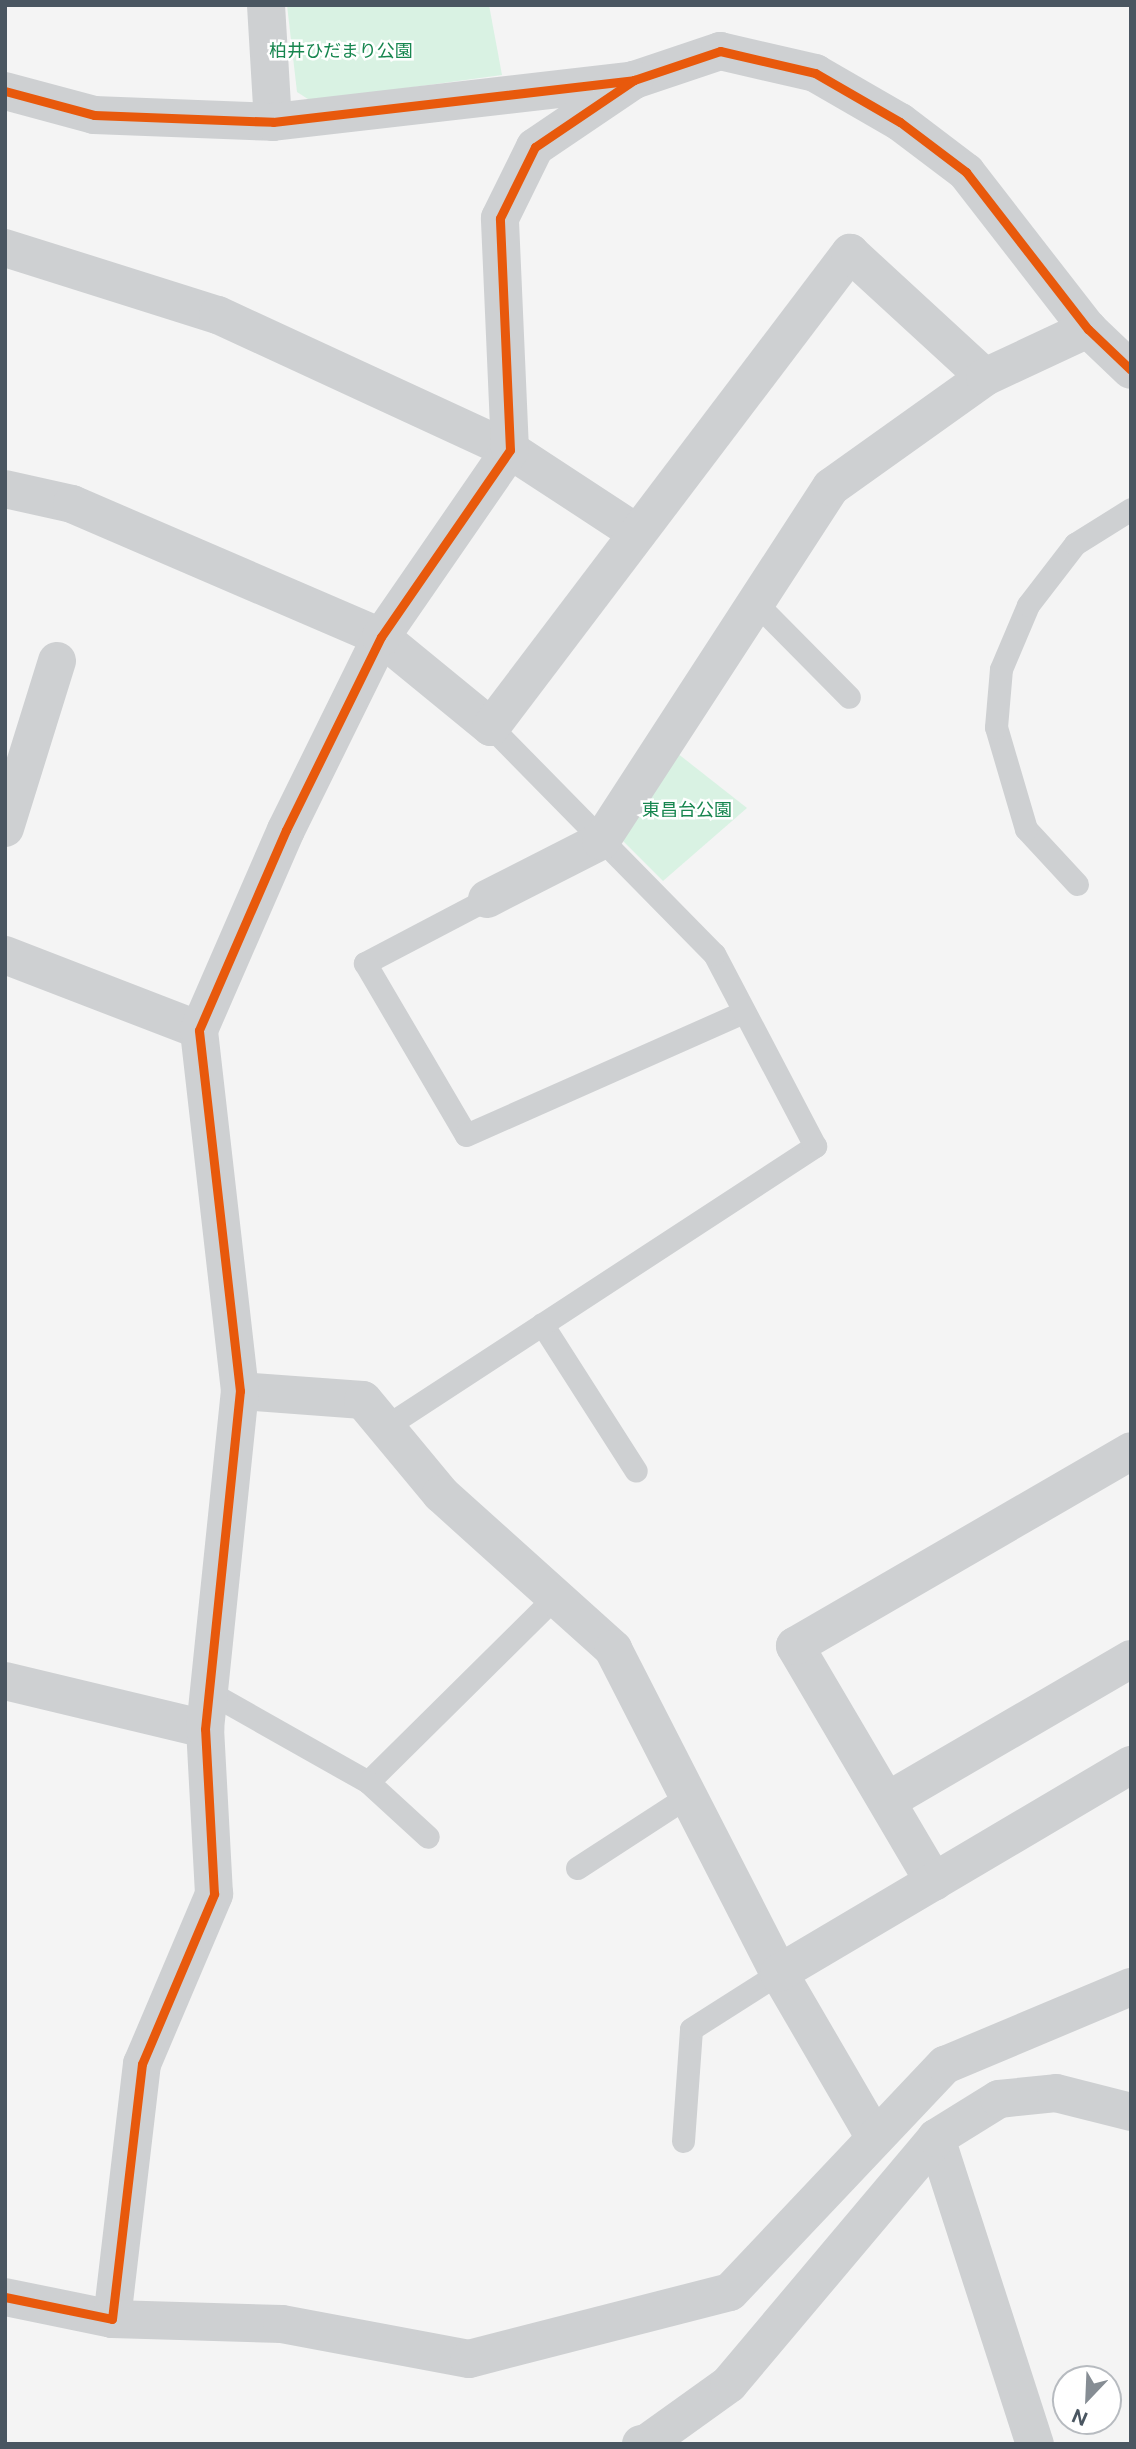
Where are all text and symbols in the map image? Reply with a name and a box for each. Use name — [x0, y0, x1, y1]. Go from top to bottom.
park label: 柏井ひだまり公園 — [269, 40, 413, 62]
park label: 東昌台公園 — [642, 799, 732, 821]
north arrow — [1052, 2365, 1122, 2435]
text: N — [1068, 2404, 1091, 2431]

